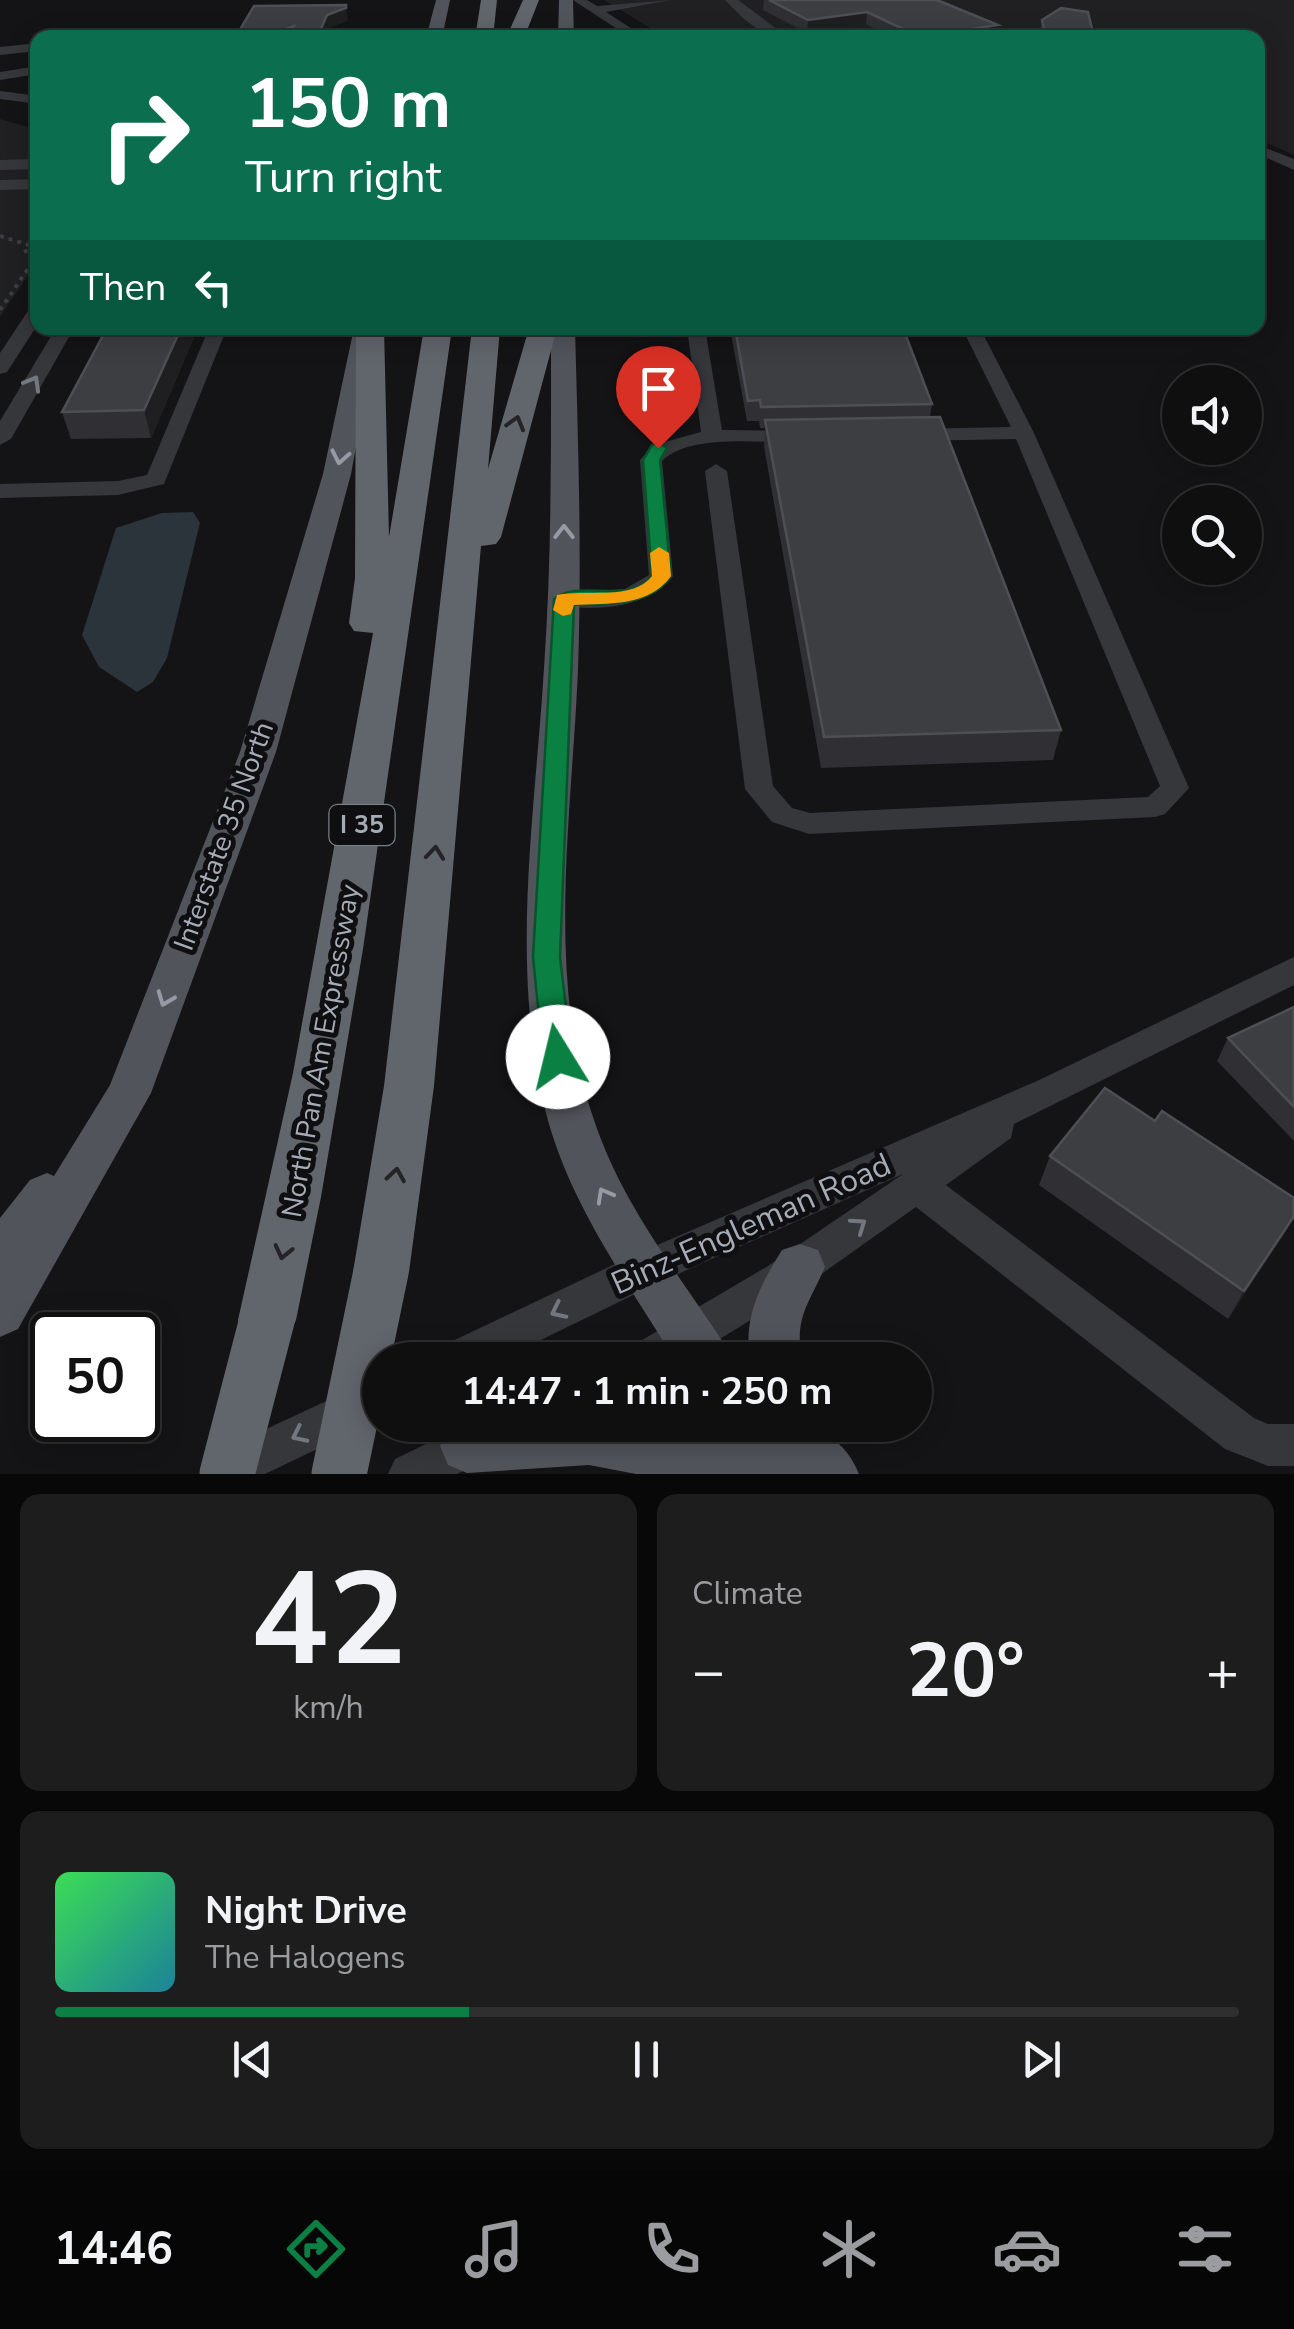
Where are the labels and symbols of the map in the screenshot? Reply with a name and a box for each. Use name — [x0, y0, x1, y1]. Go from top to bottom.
pin — [616, 346, 701, 449]
one-way arrow — [20, 376, 40, 394]
one-way arrow — [504, 415, 525, 432]
one-way arrow — [331, 449, 352, 466]
one-way arrow — [554, 523, 575, 539]
street label: Interstate 35 North — [165, 716, 283, 956]
road number: I 35 — [330, 805, 394, 845]
one-way arrow — [423, 844, 445, 860]
street label: North Pan Am Expressway — [273, 881, 369, 1221]
one-way arrow — [156, 990, 176, 1007]
position arrow — [506, 1005, 610, 1109]
street label: Binz-Engleman Road — [605, 1143, 897, 1305]
one-way arrow — [384, 1167, 405, 1184]
one-way arrow — [597, 1187, 617, 1205]
one-way arrow — [848, 1219, 867, 1237]
one-way arrow — [273, 1243, 294, 1260]
one-way arrow — [550, 1299, 568, 1319]
speed limit sign: 50 — [30, 1312, 160, 1442]
one-way arrow — [291, 1423, 309, 1443]

